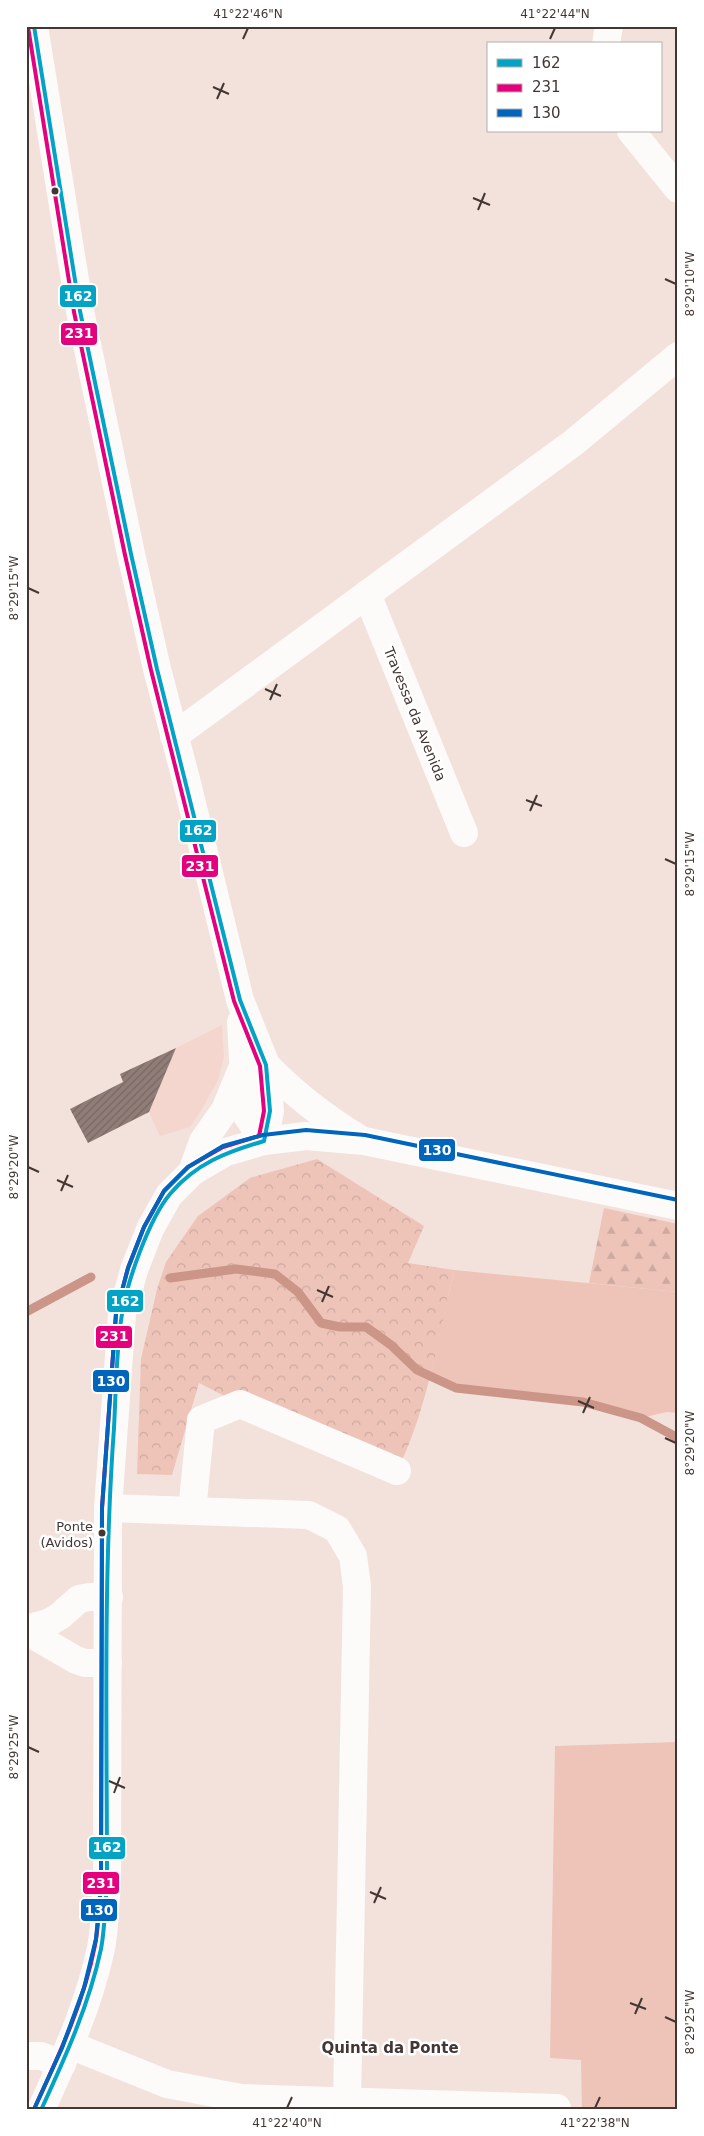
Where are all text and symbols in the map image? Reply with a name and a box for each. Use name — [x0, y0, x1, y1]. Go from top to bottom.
text: 41°22'46"N — [213, 7, 283, 21]
text: 41°22'44"N — [520, 7, 590, 21]
legend — [487, 42, 662, 132]
text: 162 — [532, 54, 561, 72]
text: 231 — [532, 78, 561, 96]
text: 130 — [532, 104, 561, 122]
unlabelled marker — [50, 186, 60, 196]
text: 8°29'10"W — [683, 251, 697, 316]
line badge: 162 — [59, 284, 97, 308]
text: 162 — [63, 288, 93, 304]
line badge: 231 — [60, 322, 98, 346]
text: 231 — [64, 325, 94, 341]
text: 8°29'15"W — [7, 555, 21, 620]
street label: Travessa da Avenida — [380, 644, 449, 783]
line badge: 162 — [179, 819, 217, 843]
text: 162 — [183, 822, 213, 838]
text: 8°29'15"W — [683, 831, 697, 896]
line badge: 231 — [181, 854, 219, 878]
text: 231 — [185, 858, 215, 874]
text: 8°29'20"W — [7, 1134, 21, 1199]
line badge: 130 — [418, 1138, 456, 1162]
text: 130 — [422, 1142, 452, 1158]
line badge: 162 — [106, 1289, 144, 1313]
text: 162 — [110, 1293, 140, 1309]
line badge: 231 — [95, 1325, 133, 1349]
text: 231 — [99, 1328, 129, 1344]
line badge: 130 — [92, 1369, 130, 1393]
text: 130 — [96, 1373, 126, 1389]
text: 8°29'20"W — [683, 1410, 697, 1475]
place label: Ponte (Avidos) — [40, 1519, 93, 1550]
marker: Ponte (Avidos) — [97, 1528, 107, 1538]
text: 8°29'25"W — [7, 1714, 21, 1779]
line badge: 162 — [88, 1836, 126, 1860]
text: 162 — [92, 1839, 122, 1855]
line badge: 231 — [82, 1871, 120, 1895]
text: 231 — [86, 1875, 116, 1891]
line badge: 130 — [80, 1898, 118, 1922]
text: 130 — [84, 1902, 114, 1918]
text: 8°29'25"W — [683, 1989, 697, 2054]
district label: Quinta da Ponte — [321, 2039, 459, 2057]
text: 41°22'40"N — [252, 2116, 322, 2130]
text: 41°22'38"N — [560, 2116, 630, 2130]

